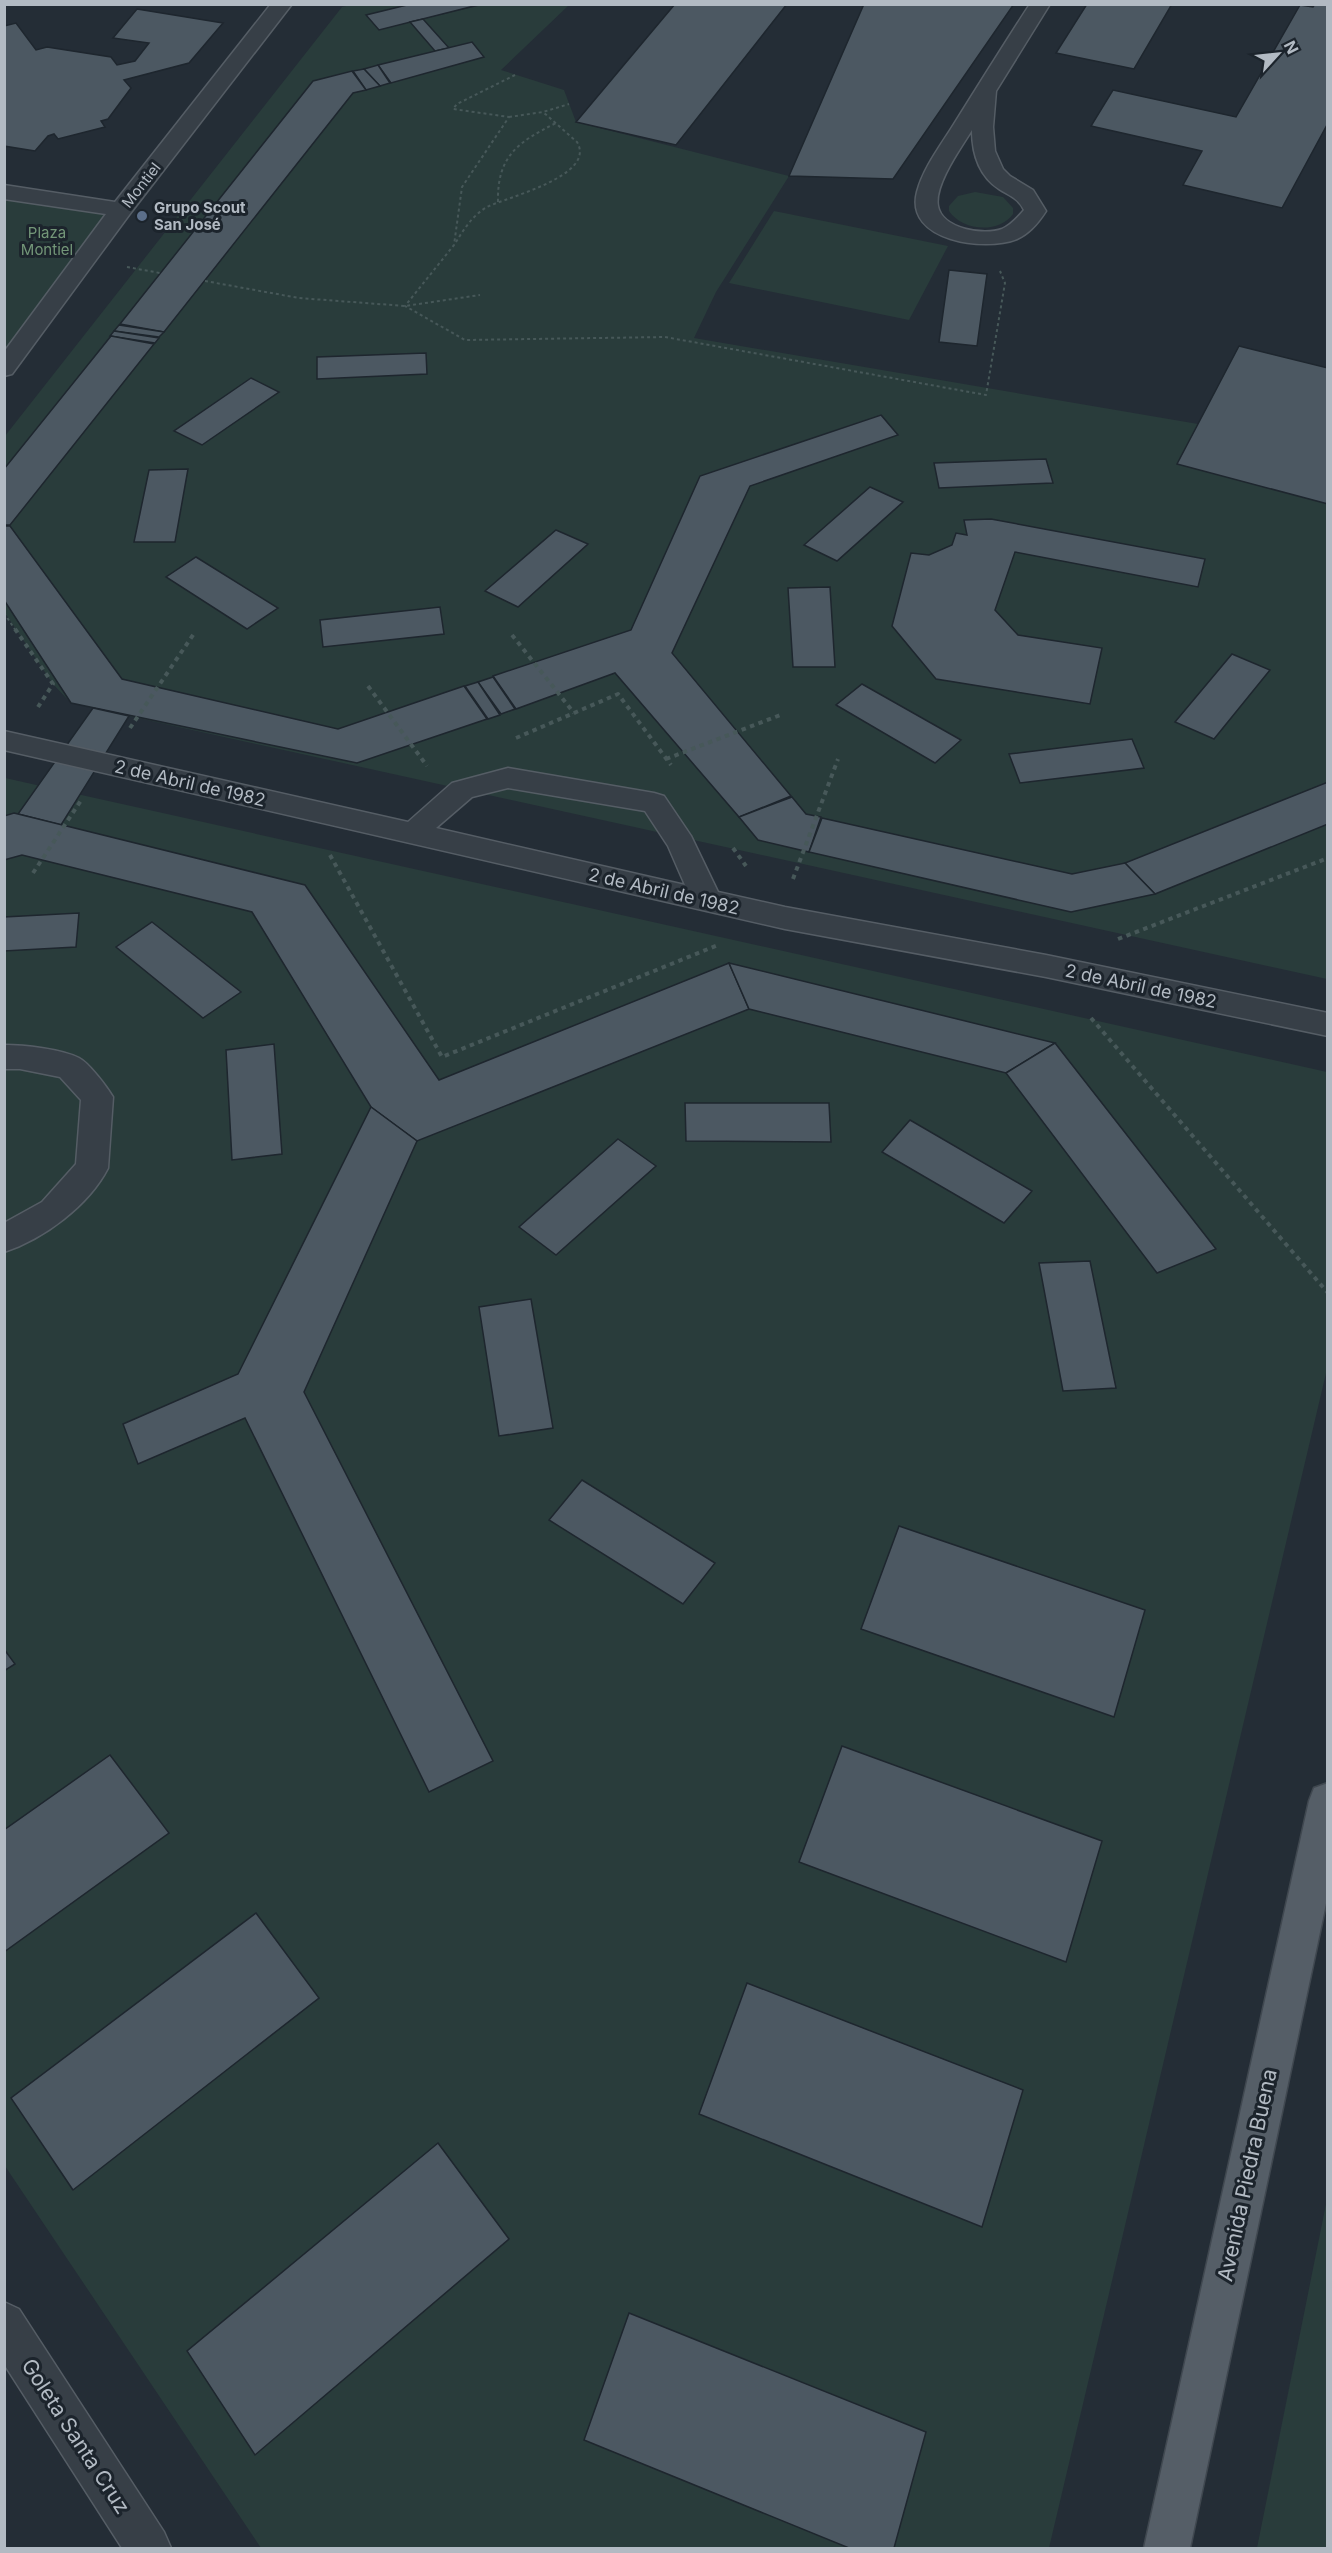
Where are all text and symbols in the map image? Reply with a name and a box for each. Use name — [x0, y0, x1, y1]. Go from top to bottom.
north arrow — [1248, 24, 1308, 84]
text: N — [1280, 37, 1303, 57]
street label: Montiel — [117, 159, 165, 211]
place label: Grupo Scout San José — [154, 198, 246, 234]
marker: Grupo Scout San José — [135, 209, 149, 223]
park label: Plaza Montiel — [21, 223, 73, 259]
street label: 2 de Abril de 1982 — [113, 755, 267, 811]
street label: 2 de Abril de 1982 — [587, 863, 741, 919]
street label: 2 de Abril de 1982 — [1063, 960, 1219, 1012]
street label: Avenida Piedra Buena — [1212, 2066, 1282, 2284]
street label: Goleta Santa Cruz — [17, 2354, 135, 2518]

